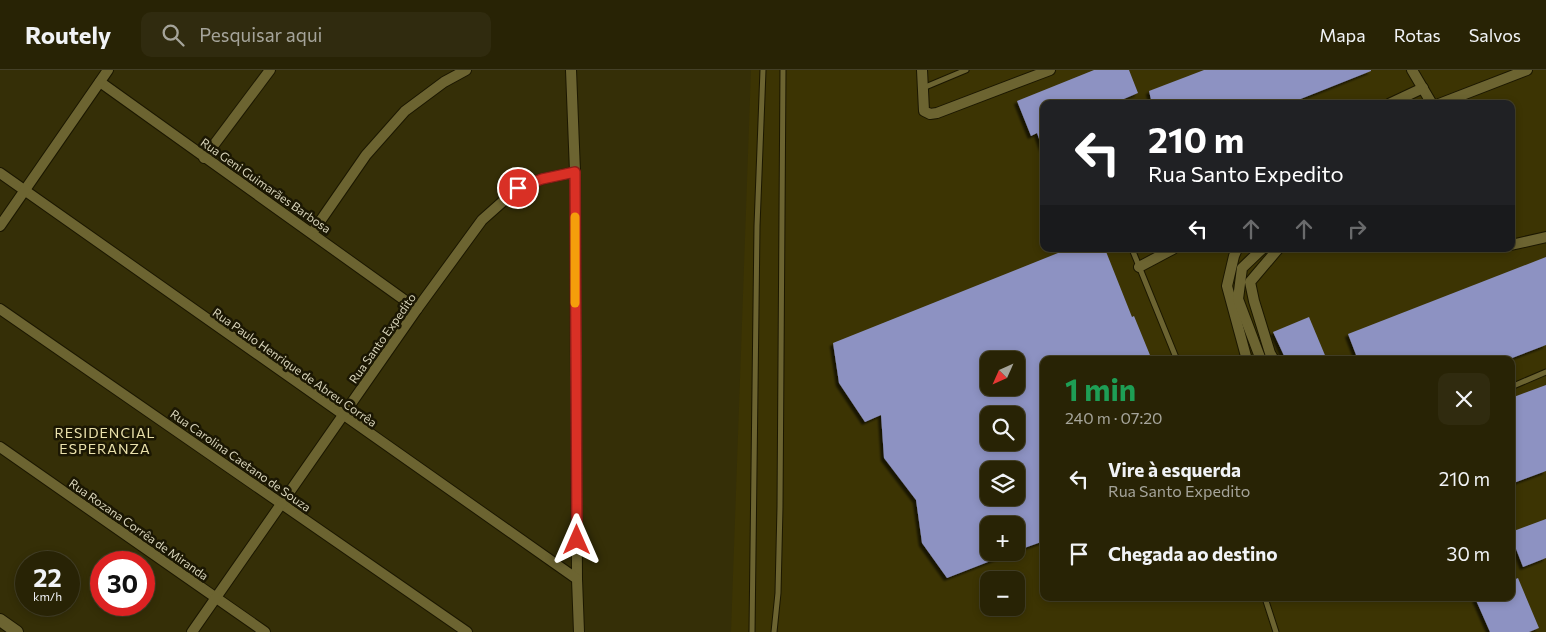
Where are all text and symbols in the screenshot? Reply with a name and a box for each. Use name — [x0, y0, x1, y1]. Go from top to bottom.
search box — [141, 12, 491, 57]
text: Routely — [25, 20, 111, 49]
icon: search — [159, 21, 187, 49]
text: Pesquisar aqui — [199, 23, 322, 46]
text: Mapa — [1319, 24, 1366, 46]
text: Rotas — [1394, 24, 1441, 46]
text: Salvos — [1469, 24, 1521, 46]
text: 210 m — [1148, 117, 1244, 160]
icon: left — [1065, 120, 1130, 185]
street label: Rua Geni Guimarães Barbosa — [198, 135, 334, 235]
text: Rua Santo Expedito — [1148, 160, 1344, 187]
pin — [497, 167, 539, 209]
icon: arrive — [504, 174, 532, 202]
icon: left — [1184, 215, 1212, 243]
icon: ahead — [1237, 215, 1265, 243]
icon: ahead — [1290, 215, 1318, 243]
icon: right — [1343, 215, 1371, 243]
street label: Rua Santo Expedito — [346, 290, 418, 386]
street label: Rua Paulo Henrique de Abreu Corrêa — [210, 305, 380, 429]
north arrow — [980, 351, 1025, 396]
map controls — [980, 351, 1025, 616]
text: 1 min — [1065, 370, 1136, 407]
button: close — [1438, 373, 1490, 425]
street label: Rua Carolina Caetano de Souza — [168, 406, 314, 514]
button: search — [980, 406, 1025, 451]
text: 240 m · 07:20 — [1065, 408, 1162, 427]
district label: RESIDENCIAL ESPERANZA — [54, 424, 156, 457]
text: Vire à esquerda — [1108, 458, 1241, 481]
button: layers — [980, 461, 1025, 506]
icon: left — [1065, 465, 1093, 493]
text: 210 m — [1439, 467, 1490, 490]
street label: Rua Rozana Corrêa de Miranda — [67, 475, 211, 583]
text: Rua Santo Expedito — [1108, 481, 1250, 500]
position arrow — [550, 513, 602, 565]
button: + — [980, 516, 1025, 561]
icon: arrive — [1065, 540, 1093, 568]
text: Chegada ao destino — [1108, 542, 1278, 565]
text: 30 m — [1447, 542, 1490, 565]
speed limit sign: 30 — [90, 551, 155, 616]
text: 22 — [33, 562, 62, 592]
button: − — [980, 571, 1025, 616]
text: km/h — [33, 589, 62, 603]

